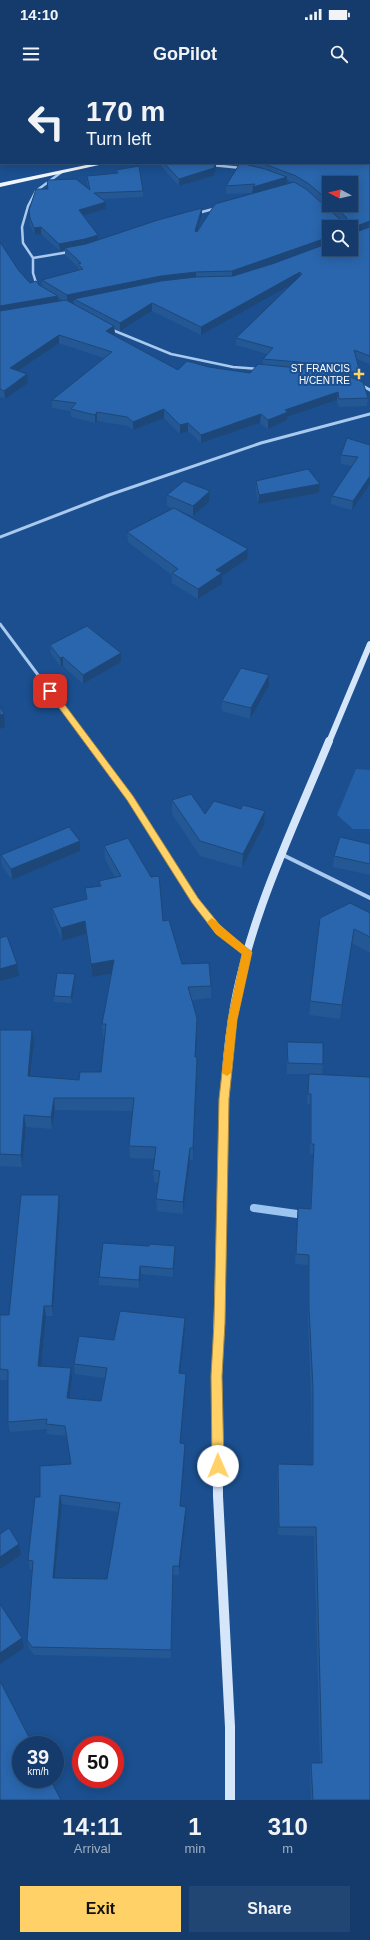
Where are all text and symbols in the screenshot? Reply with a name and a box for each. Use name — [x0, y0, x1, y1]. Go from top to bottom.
text: 14:10 — [20, 6, 58, 23]
icon: menu — [20, 43, 42, 65]
icon: search — [328, 43, 350, 65]
text: GoPilot — [153, 44, 217, 64]
icon: left — [20, 96, 72, 148]
text: 170 m — [86, 96, 165, 127]
text: Turn left — [86, 129, 151, 149]
north arrow — [322, 176, 358, 212]
map controls — [322, 176, 358, 256]
button: search — [322, 220, 358, 256]
place label: ST FRANCIS H/CENTRE — [291, 363, 350, 386]
marker: ST FRANCIS H/CENTRE — [353, 368, 365, 380]
pin — [33, 674, 67, 708]
icon: arrive — [39, 680, 61, 702]
position arrow — [197, 1445, 239, 1487]
speed limit sign: 50 — [72, 1736, 124, 1788]
text: 39 — [27, 1746, 49, 1768]
text: km/h — [27, 1766, 49, 1777]
text: 14:11 — [62, 1813, 122, 1840]
text: 1 — [188, 1813, 202, 1840]
text: 310 — [268, 1813, 308, 1840]
text: Arrival — [74, 1841, 111, 1856]
text: min — [185, 1841, 205, 1856]
text: m — [282, 1841, 293, 1856]
button: Exit — [20, 1886, 181, 1932]
button: Share — [189, 1886, 350, 1932]

